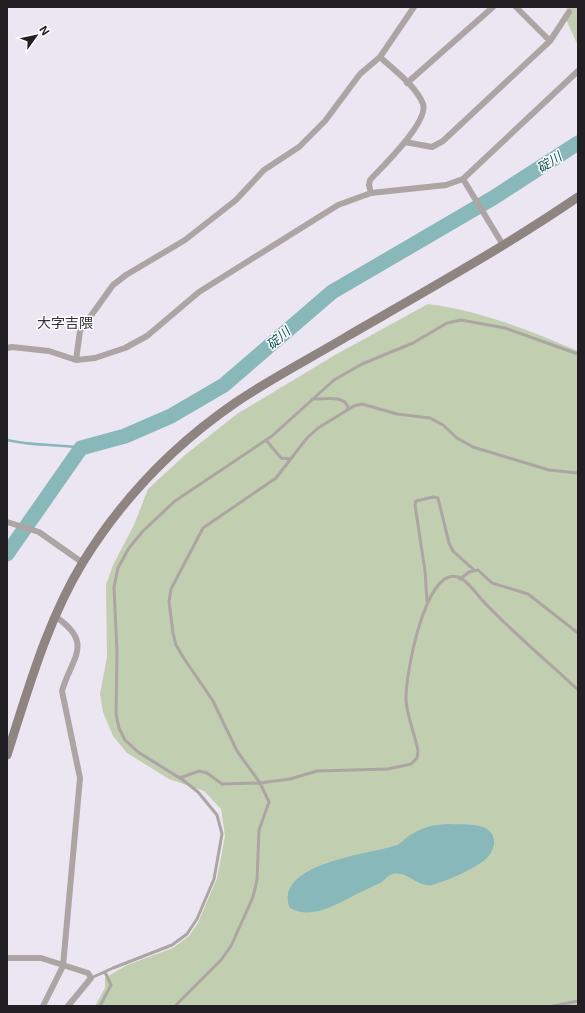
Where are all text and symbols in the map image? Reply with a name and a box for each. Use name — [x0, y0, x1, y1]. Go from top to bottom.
north arrow — [16, 16, 56, 56]
text: N — [36, 23, 53, 38]
water label: 碇川 — [534, 147, 566, 176]
district label: 大字吉隈 — [37, 314, 93, 331]
water label: 碇川 — [263, 322, 295, 353]

